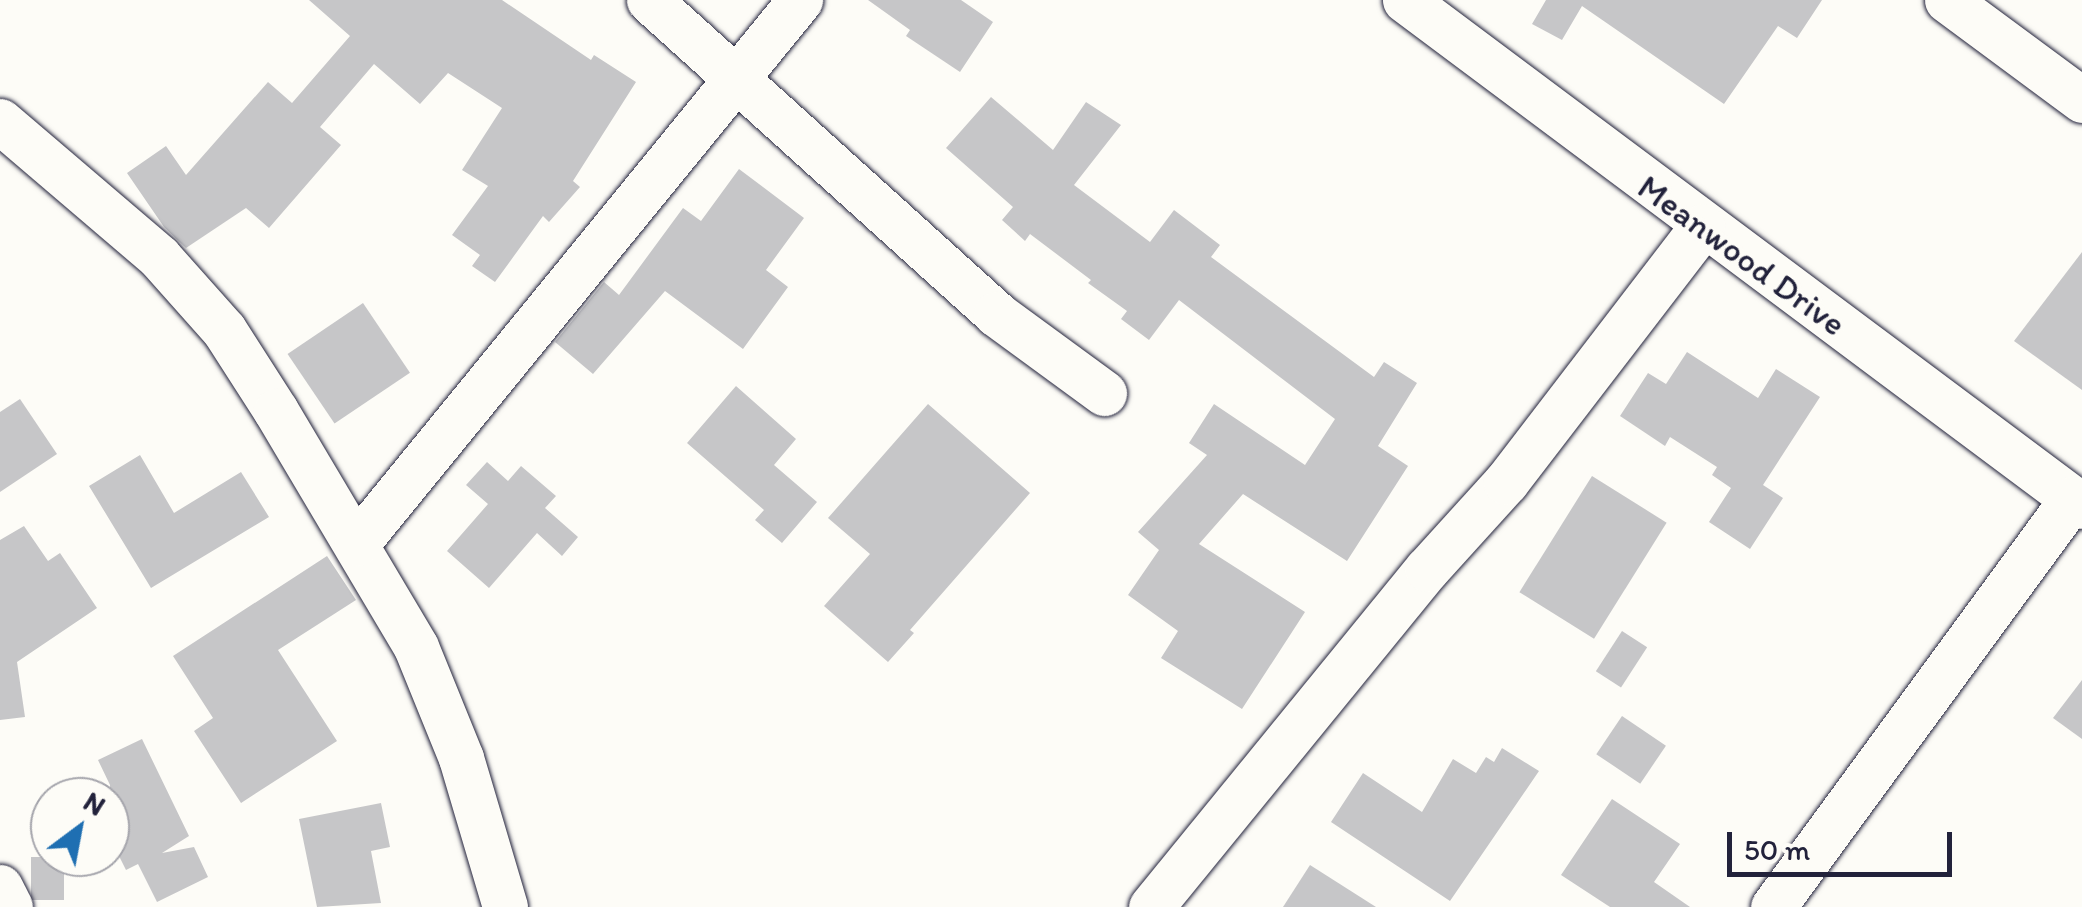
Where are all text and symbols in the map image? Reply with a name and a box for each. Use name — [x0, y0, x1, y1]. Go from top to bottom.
street label: Meanwood Drive — [1630, 166, 1854, 344]
north arrow — [30, 777, 130, 877]
text: N — [78, 784, 112, 823]
scale bar — [1732, 812, 1957, 874]
text: 50 m — [1744, 831, 1810, 868]

